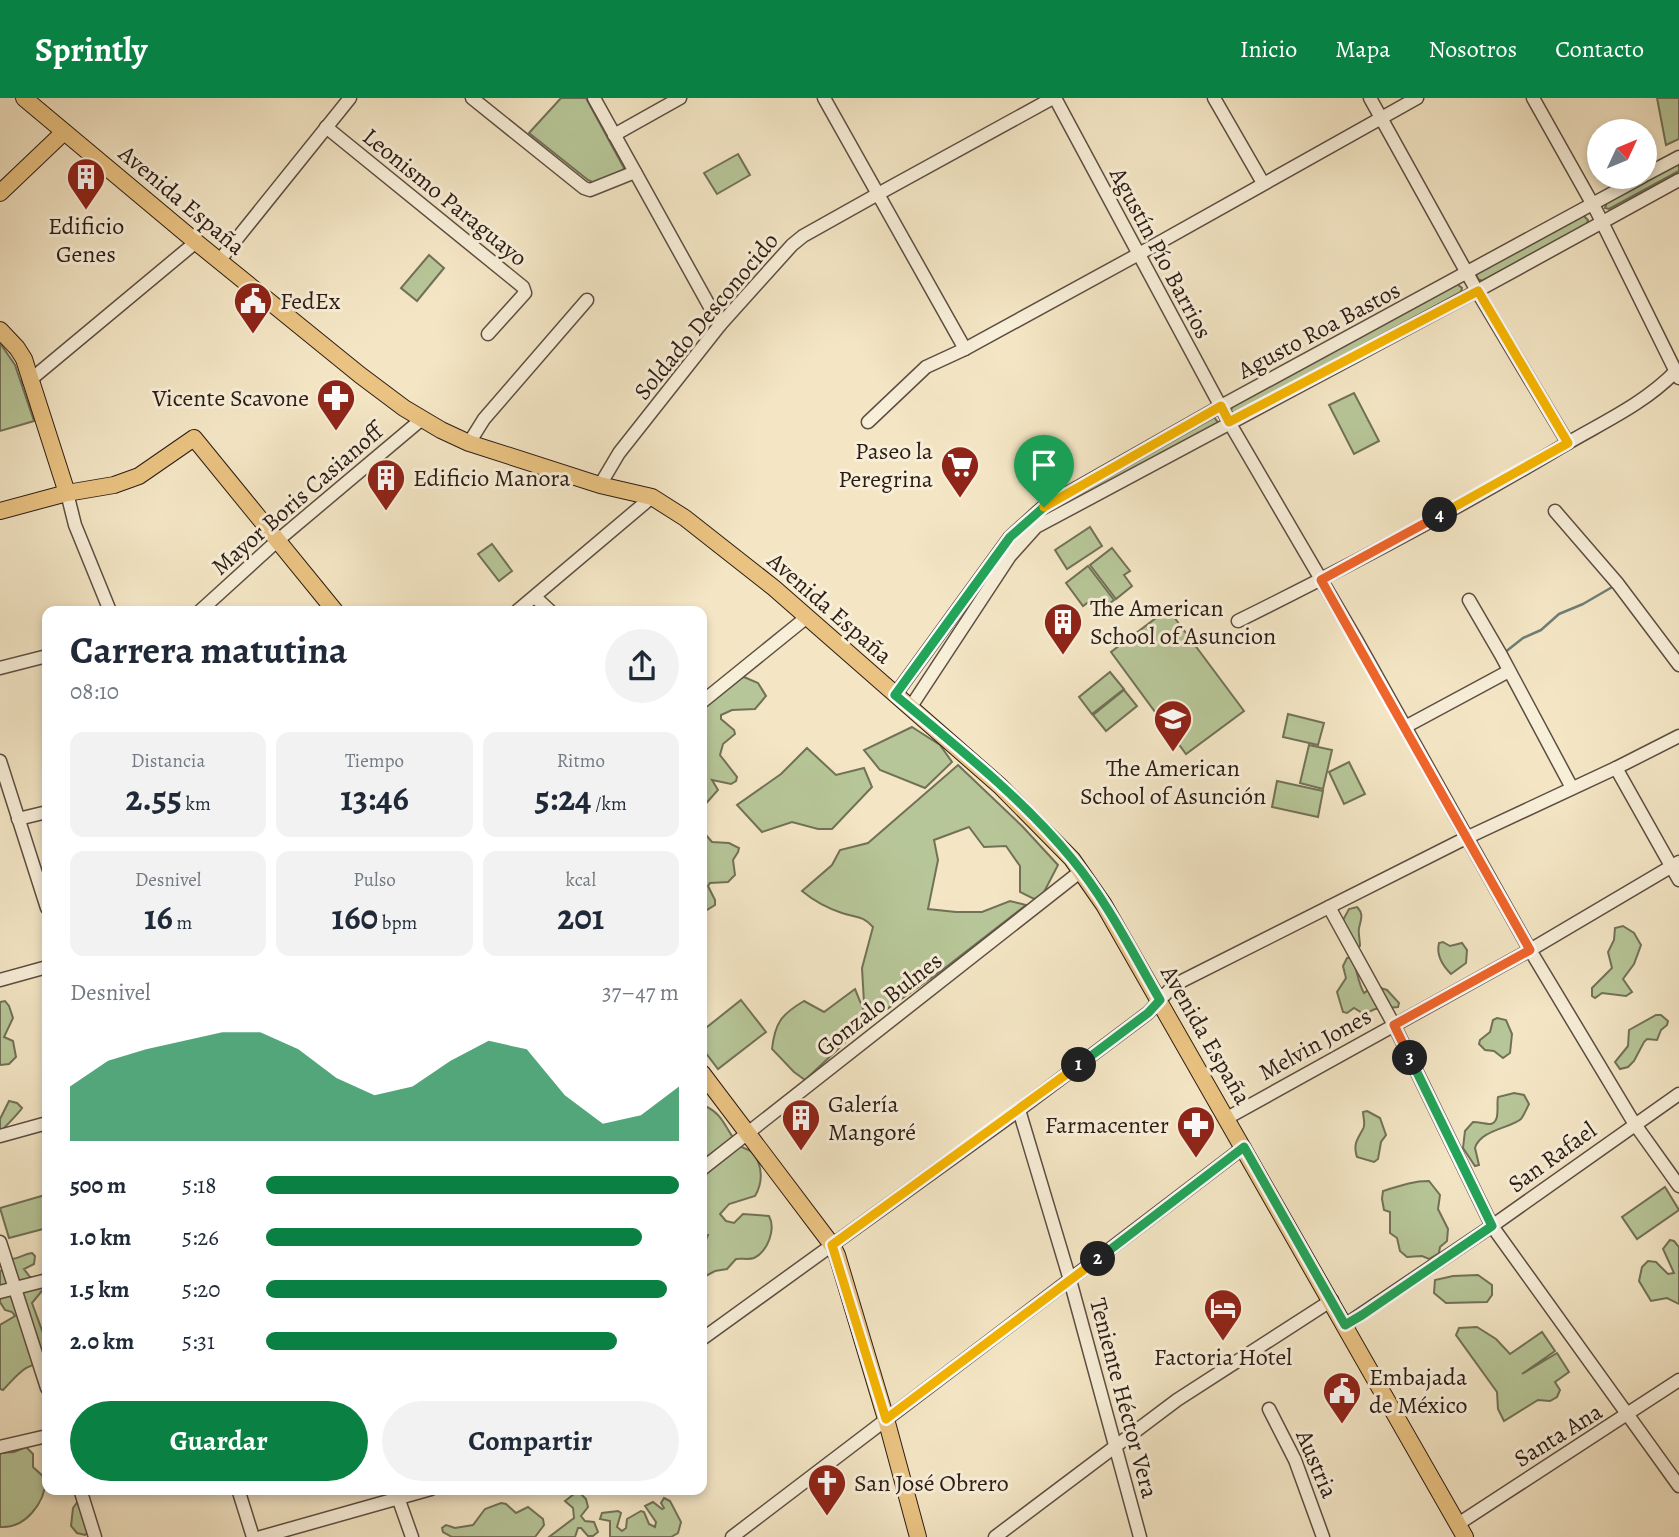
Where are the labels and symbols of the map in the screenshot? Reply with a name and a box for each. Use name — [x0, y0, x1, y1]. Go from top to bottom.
north arrow — [1587, 119, 1657, 189]
street label: Leonismo Paraguayo — [356, 121, 534, 273]
street label: Avenida España — [111, 137, 253, 263]
building icon: Edificio Genes — [65, 156, 107, 211]
street label: Agustín Pío Barrios — [1102, 161, 1220, 344]
place label: Edificio Genes — [48, 210, 124, 270]
street label: Soldado Desconocido — [626, 225, 786, 407]
street label: Agusto Roa Bastos — [1231, 274, 1406, 387]
public building icon: FedEx — [232, 280, 274, 335]
place label: FedEx — [280, 285, 341, 317]
pharmacy icon: Vicente Scavone — [315, 377, 357, 432]
place label: Vicente Scavone — [151, 382, 309, 414]
street label: Mayor Boris Casianoff — [204, 414, 392, 582]
place label: Paseo la Peregrina — [838, 435, 934, 495]
pin — [1014, 435, 1074, 507]
supermarket icon: Paseo la Peregrina — [939, 444, 981, 499]
building icon: Edificio Manora — [365, 457, 407, 512]
place label: Edificio Manora — [413, 462, 571, 494]
pin: 4 — [1422, 498, 1458, 532]
street label: Avenida España — [760, 544, 900, 672]
place label: The American School of Asuncion — [1090, 592, 1276, 652]
building icon: The American School of Asuncion — [1042, 601, 1084, 656]
school or university icon: The American School of Asunción — [1152, 698, 1194, 753]
place label: The American School of Asunción — [1080, 752, 1266, 812]
street label: Gonzalo Bulnes — [809, 945, 949, 1063]
street label: Avenida España — [1153, 959, 1259, 1111]
street label: Melvin Jones — [1253, 1000, 1377, 1088]
pin: 3 — [1392, 1040, 1428, 1076]
pin: 1 — [1062, 1048, 1096, 1082]
place label: Galería Mangoré — [828, 1088, 916, 1148]
building icon: Galería Mangoré — [780, 1097, 822, 1152]
pharmacy icon: Farmacenter — [1175, 1104, 1217, 1159]
place label: Farmacenter — [1045, 1109, 1169, 1141]
street label: San Rafael — [1501, 1114, 1603, 1200]
pin: 2 — [1080, 1242, 1116, 1276]
hotel icon: Factoria Hotel — [1202, 1287, 1244, 1342]
street label: Teniente Héctor Vera — [1082, 1294, 1166, 1502]
place label: Factoria Hotel — [1154, 1341, 1292, 1373]
place label: Embajada de México — [1369, 1361, 1468, 1421]
public building icon: Embajada de México — [1321, 1370, 1363, 1425]
street label: Santa Ana — [1508, 1395, 1609, 1475]
street label: Austria — [1288, 1424, 1346, 1504]
church icon: San José Obrero — [806, 1462, 848, 1517]
place label: San José Obrero — [854, 1467, 1009, 1499]

